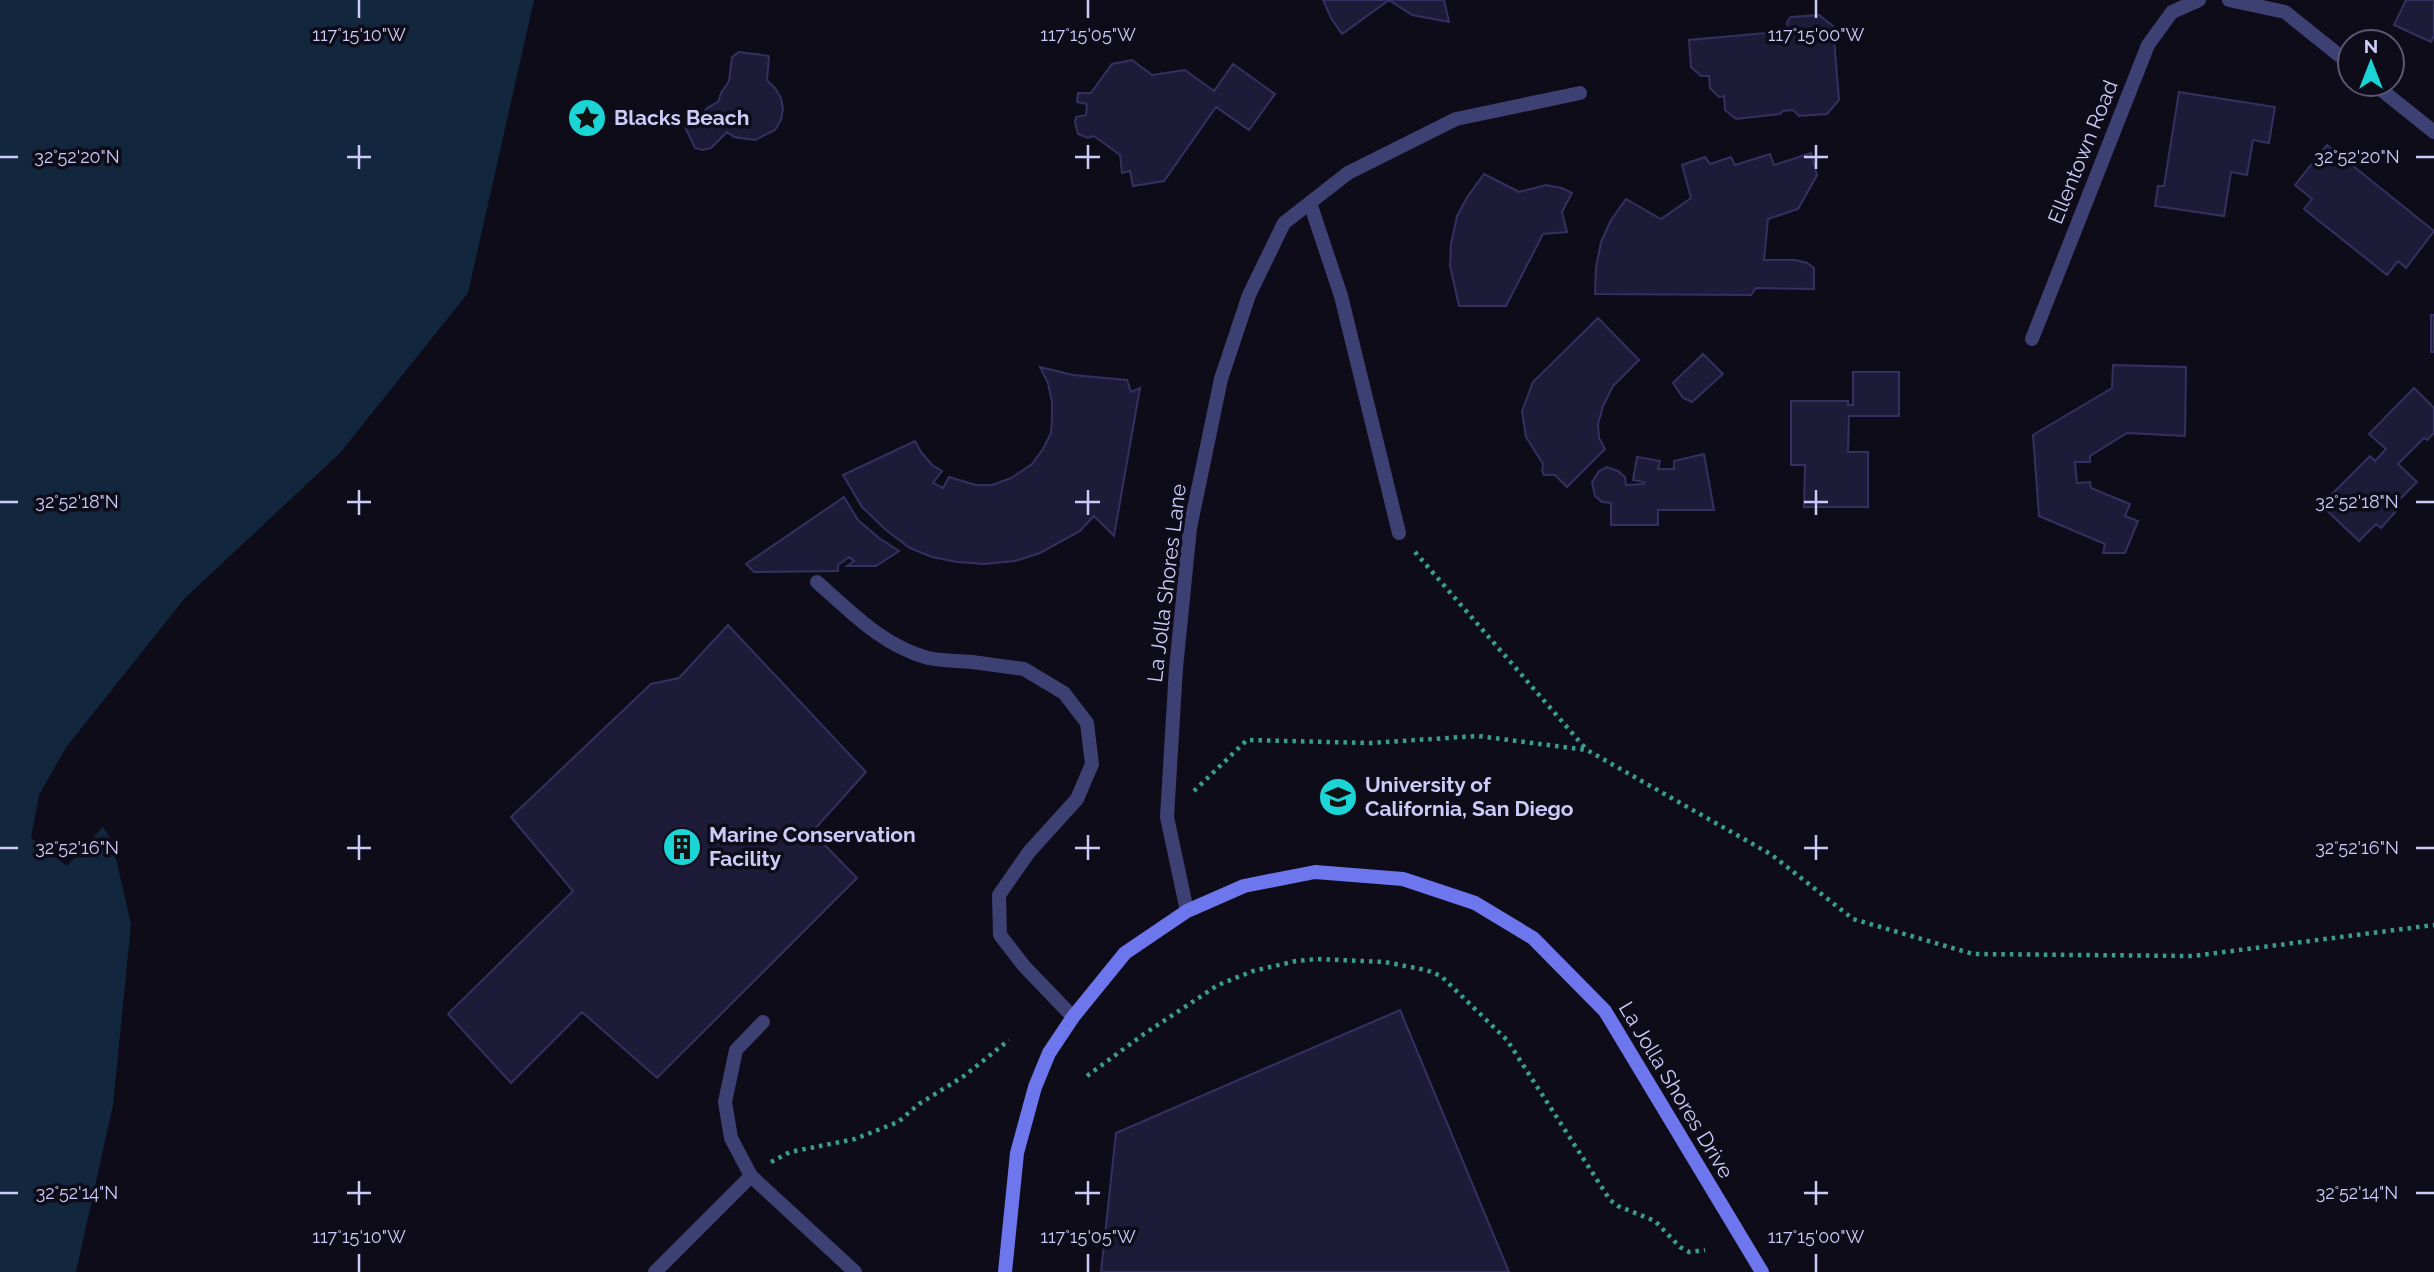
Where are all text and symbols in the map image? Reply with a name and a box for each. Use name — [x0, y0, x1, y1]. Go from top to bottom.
text: 117°15'10"W — [312, 24, 406, 45]
text: 117°15'05"W — [1040, 24, 1136, 45]
text: 117°15'00"W — [1768, 24, 1865, 45]
north arrow — [2336, 28, 2406, 98]
text: N — [2364, 35, 2378, 57]
street label: Ellentown Road — [2042, 76, 2123, 227]
place icon: Blacks Beach — [566, 97, 608, 139]
place label: Blacks Beach — [614, 105, 749, 130]
text: 32°52'20"N — [34, 146, 120, 167]
text: 32°52'20"N — [2314, 146, 2400, 167]
street label: La Jolla Shores Lane — [1142, 482, 1191, 684]
text: 32°52'18"N — [35, 491, 119, 512]
text: 32°52'18"N — [2315, 491, 2399, 512]
place label: University of California, San Diego — [1365, 772, 1574, 821]
school or university icon: University of California, San Diego — [1317, 776, 1359, 818]
place label: Marine Conservation Facility — [709, 822, 916, 871]
building icon: Marine Conservation Facility — [661, 826, 703, 868]
text: 32°52'16"N — [35, 837, 119, 858]
text: 32°52'16"N — [2315, 837, 2399, 858]
street label: La Jolla Shores Drive — [1614, 997, 1739, 1183]
text: 32°52'14"N — [36, 1182, 118, 1203]
text: 32°52'14"N — [2316, 1182, 2398, 1203]
text: 117°15'10"W — [312, 1226, 406, 1247]
text: 117°15'05"W — [1040, 1226, 1136, 1247]
text: 117°15'00"W — [1768, 1226, 1865, 1247]

